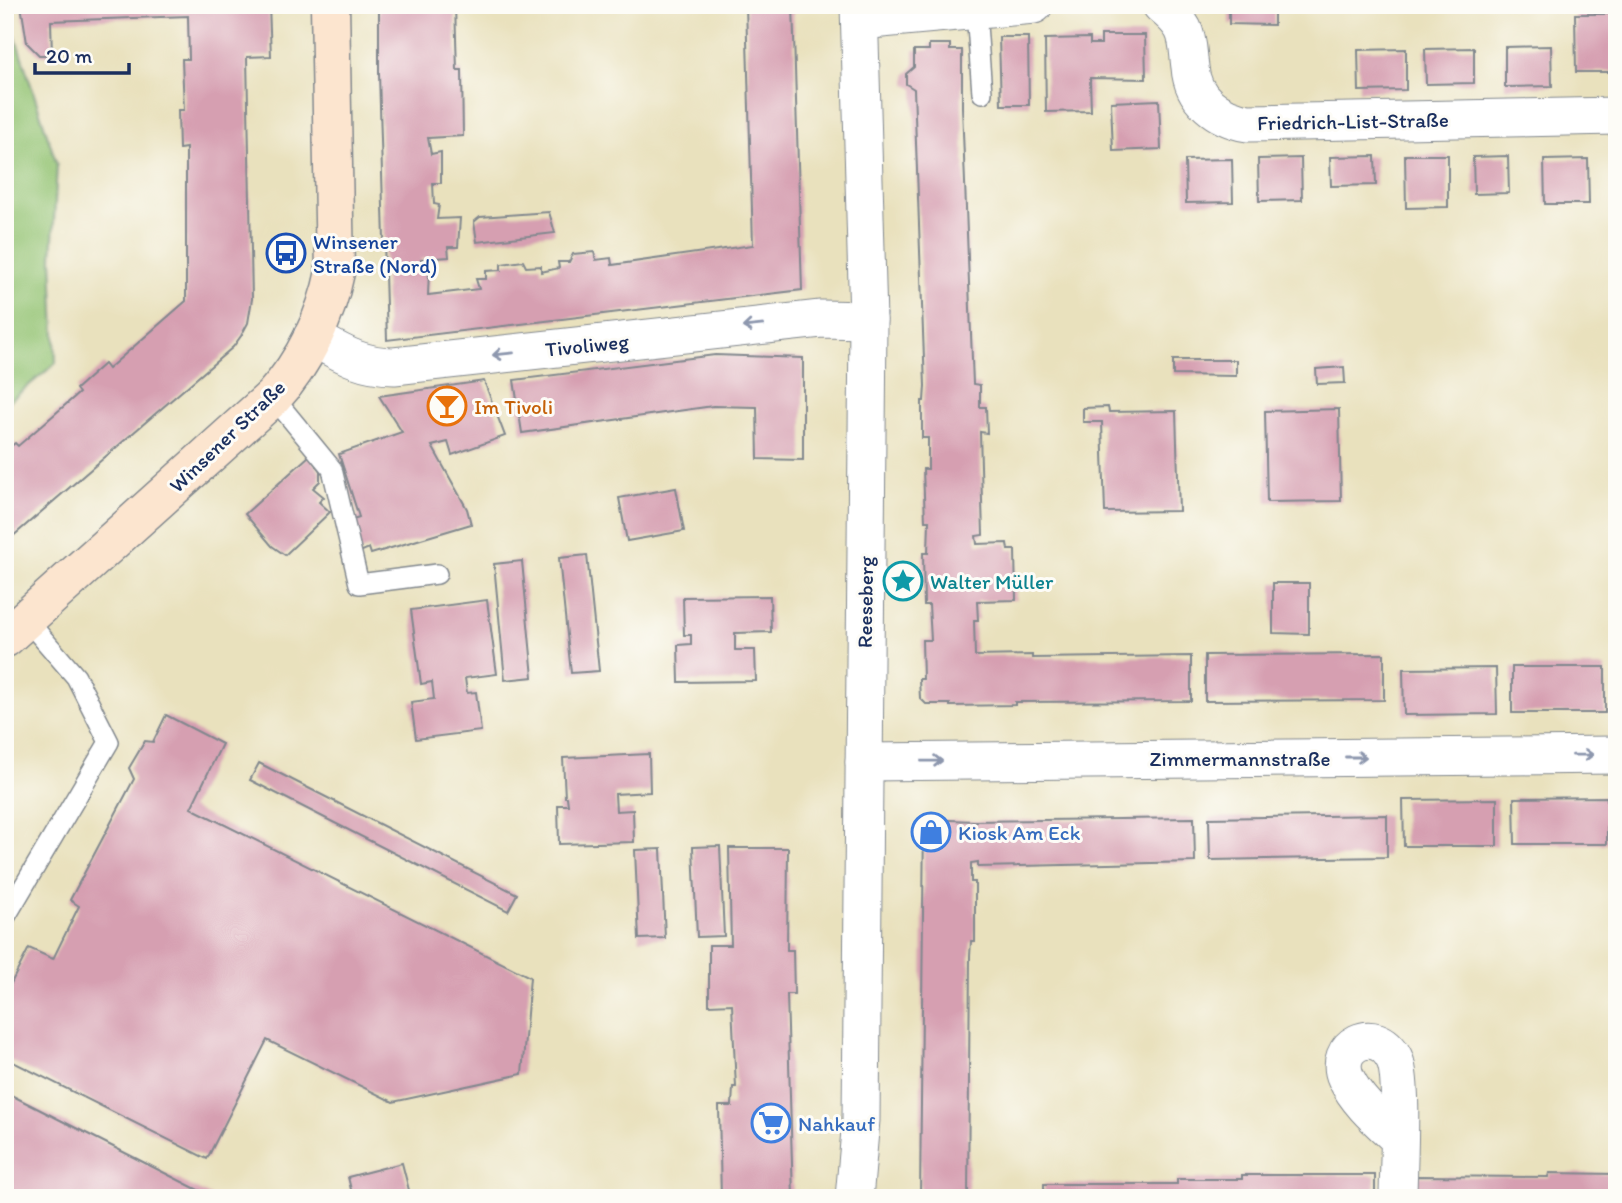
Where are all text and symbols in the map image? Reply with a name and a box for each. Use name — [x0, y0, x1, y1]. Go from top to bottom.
scale bar — [35, 32, 130, 76]
text: 20 m — [46, 43, 93, 68]
street label: Friedrich-List-Straße — [1257, 107, 1449, 135]
place label: Winsener Straße (Nord) — [313, 229, 437, 278]
bus stop icon: Winsener Straße (Nord) — [265, 232, 307, 274]
one-way arrow — [742, 320, 765, 333]
street label: Tivoliweg — [544, 328, 630, 362]
one-way arrow — [492, 348, 515, 361]
street label: Winsener Straße — [164, 374, 290, 498]
bar icon: Im Tivoli — [426, 385, 468, 427]
place label: Im Tivoli — [474, 394, 553, 419]
street label: Reeseberg — [852, 556, 878, 648]
place icon: Walter Müller — [882, 560, 924, 602]
place label: Walter Müller — [930, 569, 1054, 594]
street label: Zimmermannstraße — [1149, 746, 1331, 771]
one-way arrow — [1572, 749, 1595, 762]
one-way arrow — [1344, 750, 1367, 764]
one-way arrow — [921, 754, 944, 768]
shop icon: Kiosk Am Eck — [910, 811, 952, 853]
place label: Kiosk Am Eck — [958, 820, 1081, 845]
supermarket icon: Nahkauf — [750, 1102, 792, 1144]
place label: Nahkauf — [798, 1111, 875, 1136]

